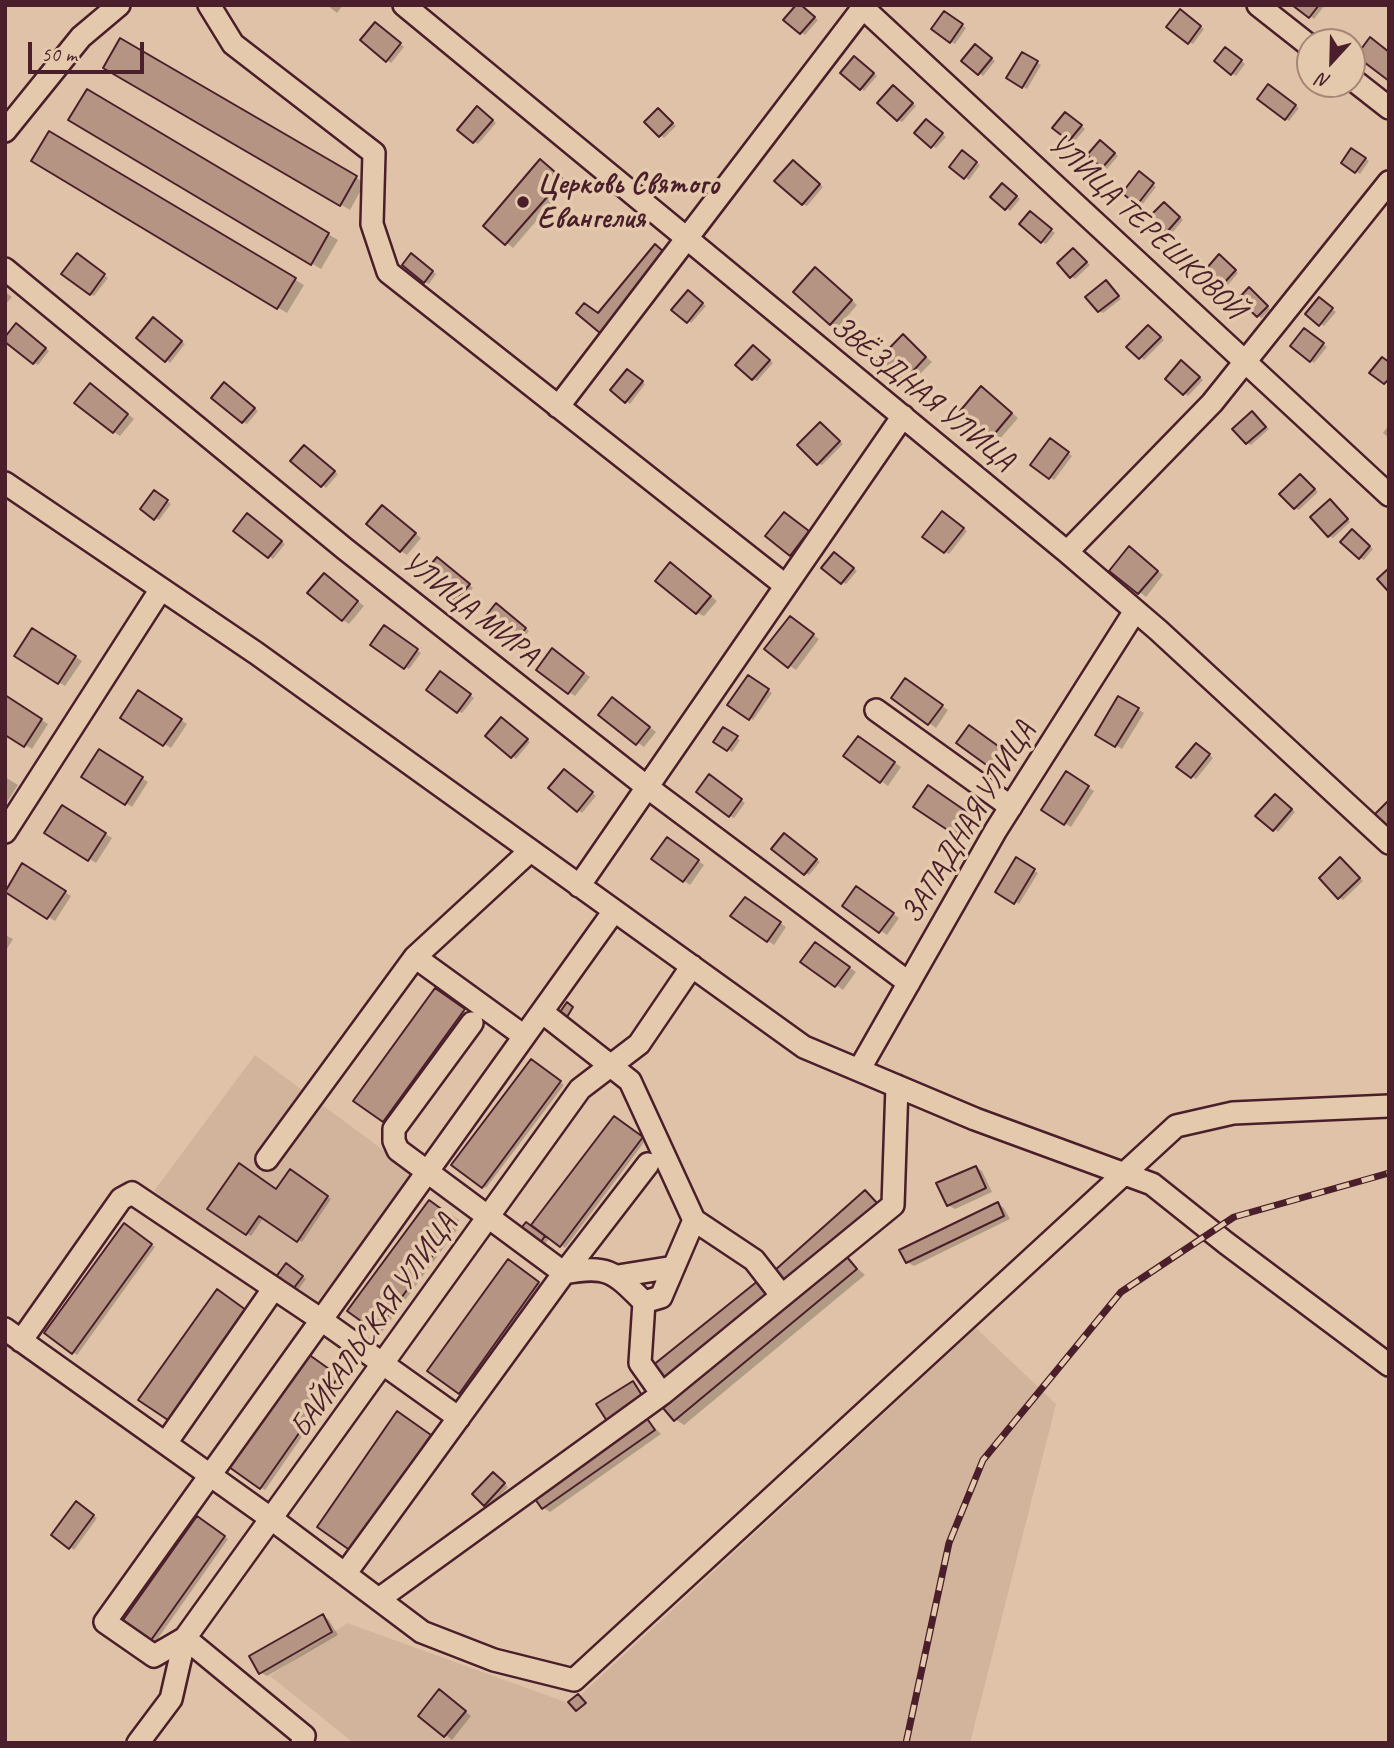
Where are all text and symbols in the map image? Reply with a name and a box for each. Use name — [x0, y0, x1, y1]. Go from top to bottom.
scale bar — [32, 28, 147, 72]
north arrow — [1296, 28, 1366, 98]
text: 50 m — [41, 41, 77, 67]
text: N — [1314, 67, 1334, 94]
street label: УЛИЦА ТЕРЕШКОВОЙ — [1040, 126, 1252, 328]
place label: Церковь Святого Евангелия — [537, 167, 719, 237]
marker: Церковь Святого Евангелия — [515, 194, 531, 210]
street label: ЗВЁЗДНАЯ УЛИЦА — [823, 309, 1021, 479]
street label: УЛИЦА МИРА — [394, 544, 546, 674]
street label: ЗАПАДНАЯ УЛИЦА — [895, 715, 1043, 931]
street label: БАЙКАЛЬСКАЯ УЛИЦА — [283, 1207, 465, 1445]

